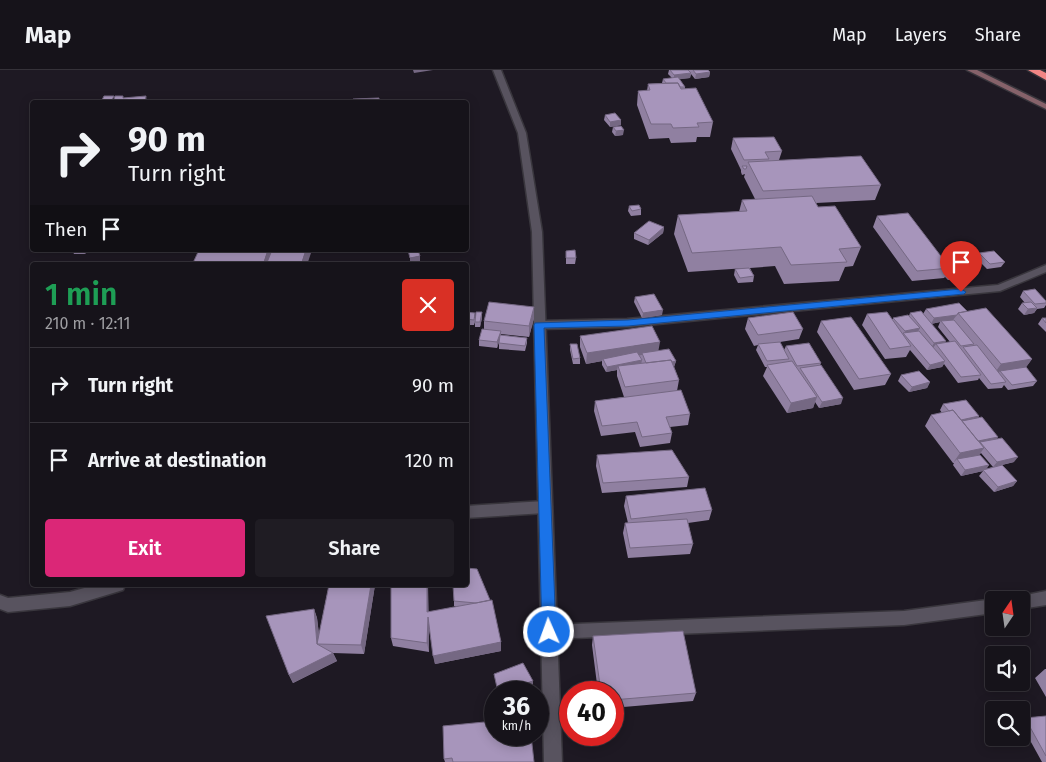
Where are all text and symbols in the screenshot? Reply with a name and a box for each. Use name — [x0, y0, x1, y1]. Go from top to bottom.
text: Map — [25, 21, 71, 49]
text: Map — [832, 24, 867, 46]
text: Layers — [895, 24, 947, 46]
text: Share — [975, 24, 1021, 46]
text: 90 m — [128, 118, 206, 160]
icon: right — [45, 120, 110, 185]
text: Turn right — [128, 160, 225, 187]
icon: arrive — [97, 215, 125, 243]
text: Then — [45, 218, 87, 241]
pin — [940, 241, 982, 292]
icon: arrive — [947, 248, 975, 276]
text: 1 min — [45, 277, 117, 313]
button: close — [402, 279, 454, 331]
text: 210 m · 12:11 — [45, 314, 130, 333]
icon: right — [45, 371, 73, 399]
text: Turn right — [88, 374, 173, 397]
text: 90 m — [412, 374, 454, 397]
icon: arrive — [45, 446, 73, 474]
text: Arrive at destination — [88, 449, 267, 472]
text: 120 m — [404, 449, 454, 472]
button: Exit — [45, 519, 245, 577]
button: Share — [255, 519, 454, 577]
north arrow — [985, 591, 1030, 636]
map controls — [985, 591, 1030, 746]
position arrow — [522, 605, 574, 657]
button: sound — [985, 646, 1030, 691]
speed limit sign: 40 — [559, 681, 624, 746]
text: 36 — [503, 692, 530, 722]
button: search — [985, 701, 1030, 746]
text: km/h — [502, 719, 531, 733]

